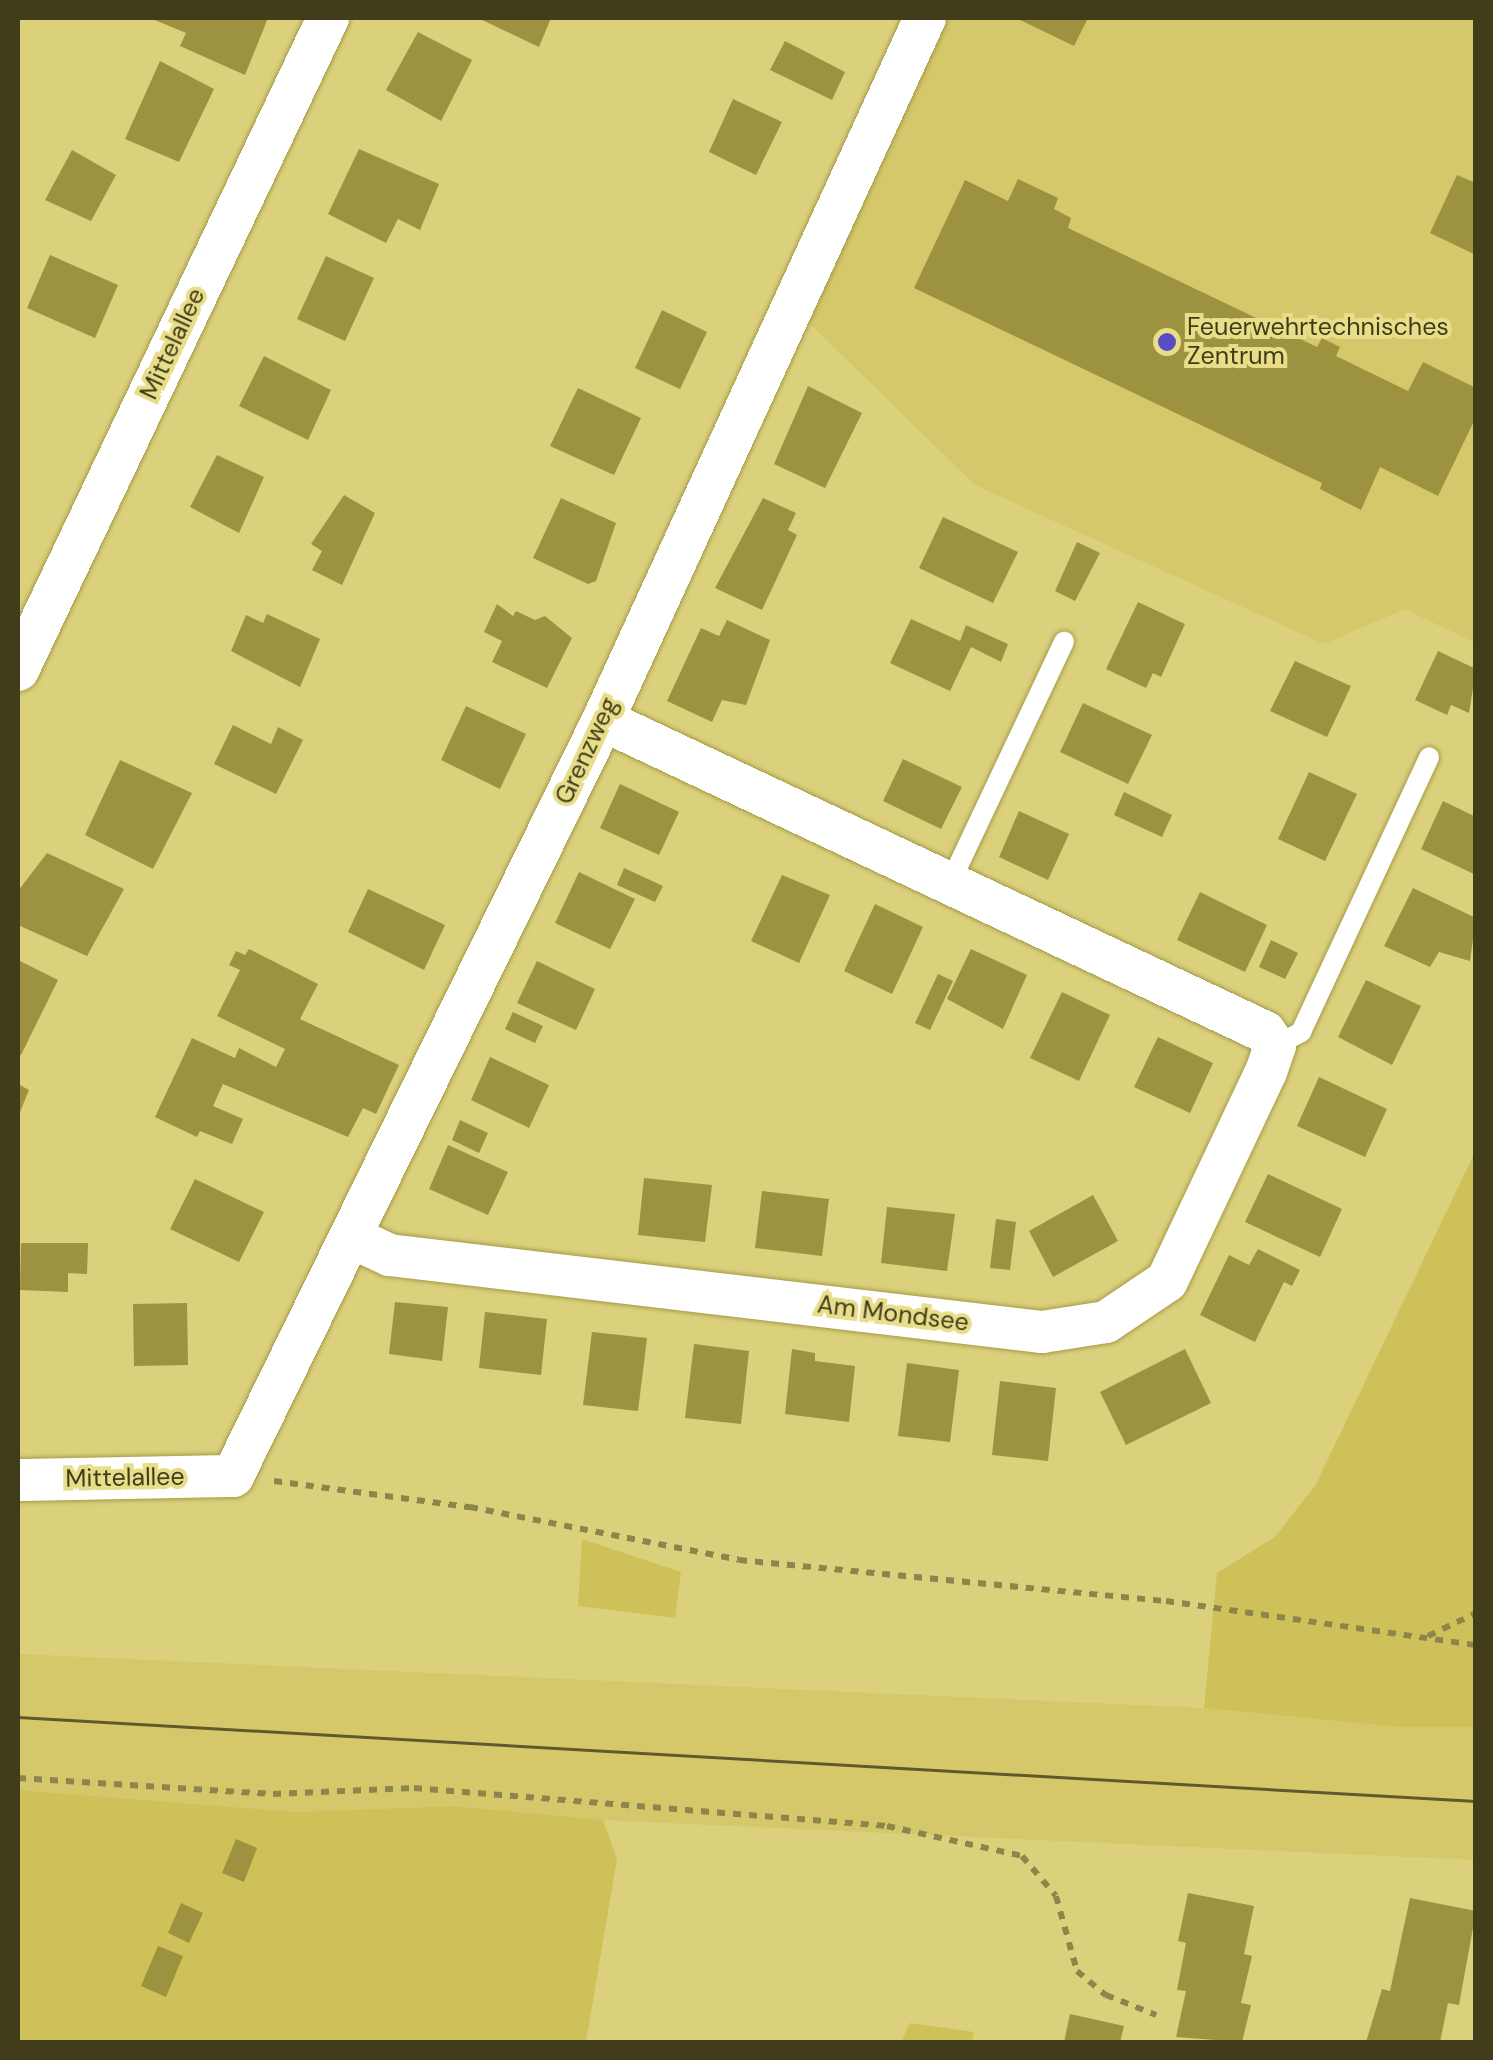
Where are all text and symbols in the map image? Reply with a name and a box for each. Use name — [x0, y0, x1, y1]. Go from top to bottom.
street label: Mittelallee — [134, 284, 212, 404]
place label: Feuerwehrtechnisches Zentrum — [1187, 313, 1449, 372]
marker: Feuerwehrtechnisches Zentrum — [1156, 331, 1178, 353]
street label: Grenzweg — [549, 693, 625, 809]
street label: Am Mondsee — [816, 1290, 970, 1338]
street label: Mittelallee — [65, 1462, 185, 1494]

